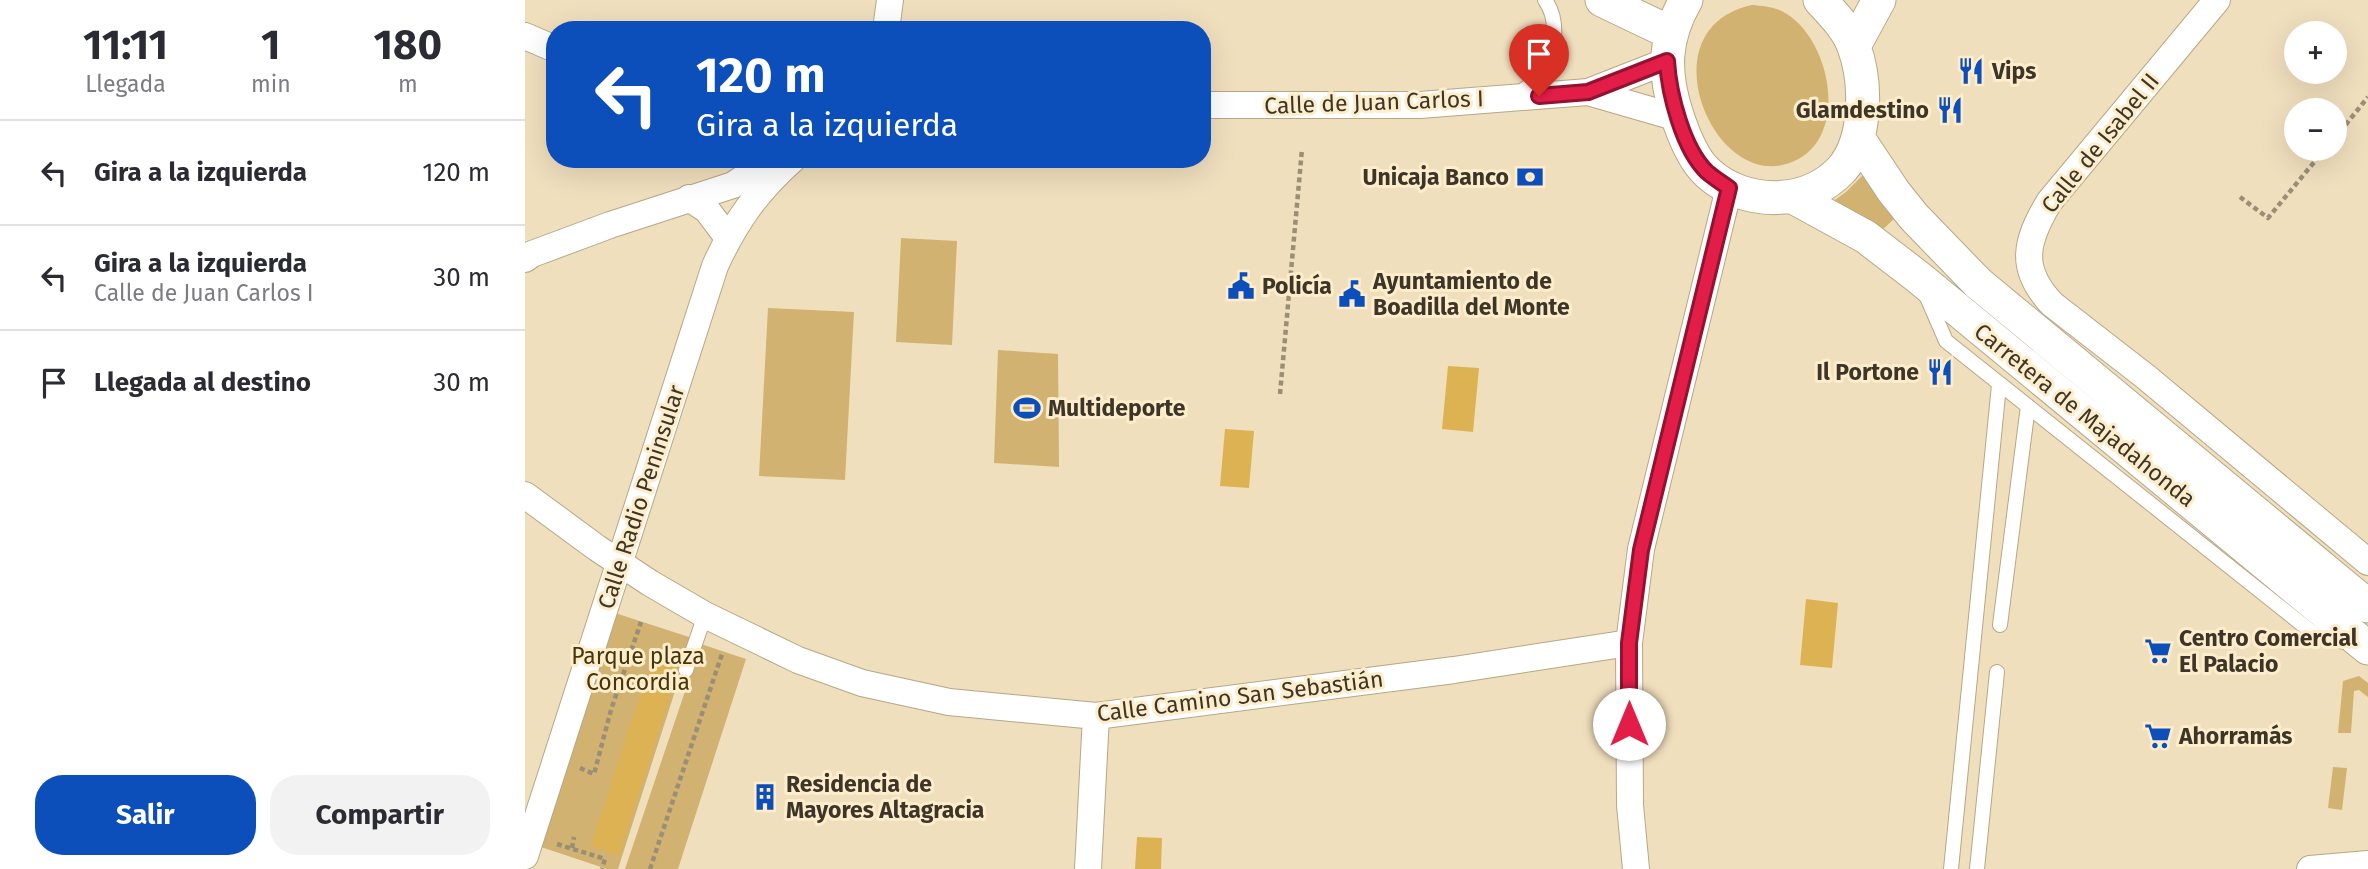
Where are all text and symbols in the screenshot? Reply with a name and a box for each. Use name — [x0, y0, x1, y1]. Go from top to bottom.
text: 11:11 — [83, 20, 168, 70]
text: 1 — [261, 20, 281, 70]
text: 180 — [374, 20, 442, 70]
map controls — [2284, 21, 2347, 161]
button: + — [2284, 21, 2347, 84]
pin — [1509, 24, 1569, 96]
icon: arrive — [1520, 35, 1558, 73]
text: 120 m — [696, 46, 826, 105]
icon: left — [581, 49, 672, 140]
restaurant icon: Vips — [1956, 56, 1986, 86]
place label: Vips — [1991, 57, 2036, 85]
street label: Calle de Isabel II — [2035, 67, 2165, 219]
text: Llegada — [85, 70, 166, 98]
text: min — [251, 70, 291, 98]
text: m — [398, 70, 418, 98]
street label: Calle de Juan Carlos I — [1264, 84, 1484, 120]
restaurant icon: Glamdestino — [1935, 95, 1965, 125]
place label: Glamdestino — [1796, 96, 1929, 124]
button: − — [2284, 98, 2347, 161]
text: Gira a la izquierda — [696, 106, 958, 144]
icon: left — [35, 154, 73, 192]
text: Gira a la izquierda — [94, 157, 307, 188]
text: 120 m — [422, 157, 490, 188]
bank icon: Unicaja Banco — [1515, 162, 1545, 192]
place label: Unicaja Banco — [1363, 163, 1509, 191]
text: Gira a la izquierda — [94, 248, 307, 279]
icon: left — [35, 259, 73, 297]
text: 30 m — [433, 262, 490, 293]
place label: Ayuntamiento de Boadilla del Monte — [1372, 267, 1570, 321]
public building icon: Policía — [1226, 271, 1256, 301]
place label: Policía — [1262, 272, 1332, 300]
text: Calle de Juan Carlos I — [94, 279, 314, 307]
public building icon: Ayuntamiento de Boadilla del Monte — [1337, 279, 1367, 309]
street label: Carretera de Majadahonda — [1969, 317, 2201, 513]
restaurant icon: Il Portone — [1925, 357, 1955, 387]
place label: Il Portone — [1816, 358, 1919, 386]
icon: arrive — [35, 364, 73, 402]
text: Llegada al destino — [94, 367, 311, 398]
text: 30 m — [433, 367, 490, 398]
street label: Calle Radio Peninsular — [592, 381, 690, 612]
sports icon: Multideporte — [1012, 393, 1042, 423]
place label: Multideporte — [1048, 394, 1186, 422]
place label: Centro Comercial El Palacio — [2179, 624, 2358, 678]
supermarket icon: Centro Comercial El Palacio — [2143, 636, 2173, 666]
park label: Parque plaza Concordia — [571, 642, 705, 696]
street label: Calle Camino San Sebastián — [1095, 665, 1385, 727]
position arrow — [1592, 687, 1666, 761]
supermarket icon: Ahorramás — [2143, 721, 2173, 751]
place label: Ahorramás — [2178, 722, 2292, 750]
place label: Residencia de Mayores Altagracia — [786, 770, 984, 824]
button: Salir — [35, 775, 256, 855]
button: Compartir — [270, 775, 490, 855]
building icon: Residencia de Mayores Altagracia — [750, 782, 780, 812]

